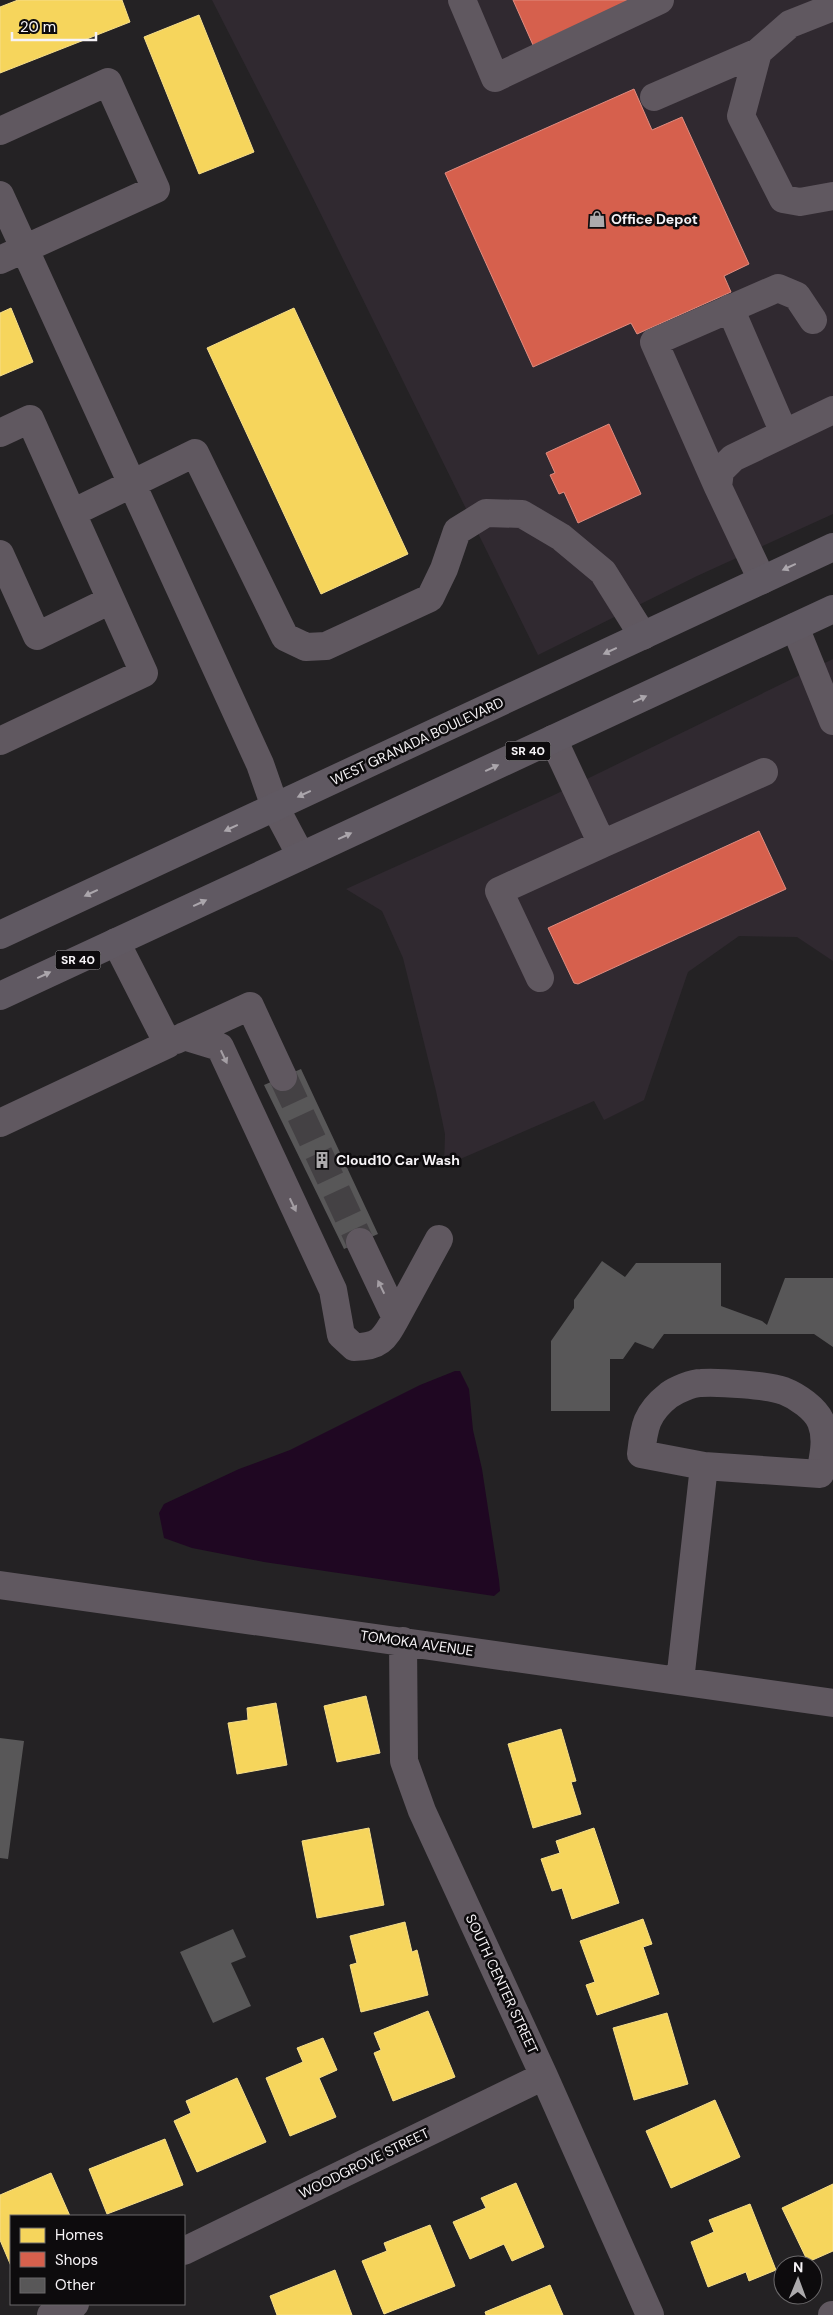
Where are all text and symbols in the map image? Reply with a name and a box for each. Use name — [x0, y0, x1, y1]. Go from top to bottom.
scale bar — [12, 10, 96, 42]
text: 20 m — [20, 17, 56, 37]
shop icon: Office Depot — [587, 209, 607, 229]
place label: Office Depot — [611, 210, 698, 228]
one-way arrow — [782, 564, 796, 572]
one-way arrow — [603, 647, 617, 655]
street label: WEST GRANADA BOULEVARD — [328, 693, 506, 789]
one-way arrow — [632, 695, 647, 703]
road number: SR 40 — [506, 741, 550, 760]
one-way arrow — [485, 763, 499, 771]
one-way arrow — [297, 790, 311, 798]
one-way arrow — [224, 824, 238, 832]
one-way arrow — [338, 832, 352, 840]
one-way arrow — [84, 889, 98, 897]
one-way arrow — [193, 899, 207, 907]
road number: SR 40 — [56, 950, 100, 970]
one-way arrow — [37, 971, 51, 979]
one-way arrow — [220, 1050, 228, 1065]
building icon: Cloud10 Car Wash — [312, 1150, 332, 1170]
place label: Cloud10 Car Wash — [336, 1151, 460, 1169]
one-way arrow — [289, 1198, 297, 1212]
one-way arrow — [377, 1280, 385, 1294]
street label: TOMOKA AVENUE — [359, 1626, 475, 1660]
street label: SOUTH CENTER STREET — [462, 1911, 542, 2057]
street label: WOODGROVE STREET — [296, 2124, 432, 2202]
legend — [10, 2215, 185, 2305]
text: Homes — [55, 2225, 104, 2245]
text: Shops — [55, 2250, 98, 2270]
north arrow — [773, 2255, 823, 2305]
text: N — [793, 2258, 803, 2276]
text: Other — [55, 2275, 96, 2295]

